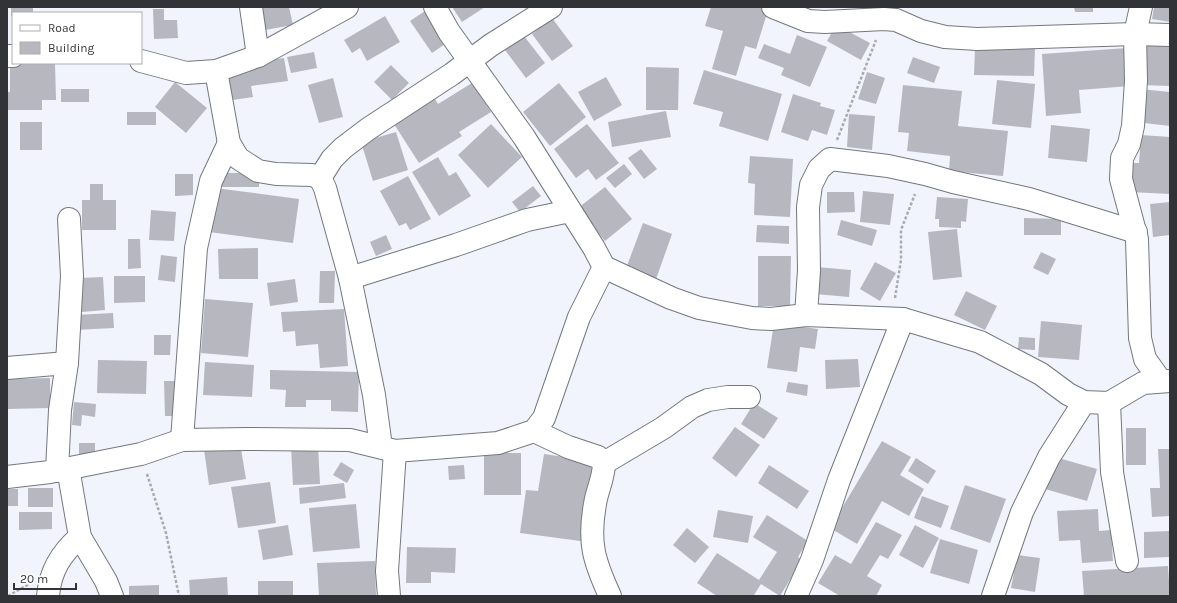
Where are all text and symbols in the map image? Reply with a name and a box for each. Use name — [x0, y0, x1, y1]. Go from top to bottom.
legend — [12, 12, 142, 64]
text: Road — [48, 21, 76, 35]
text: Building — [48, 41, 95, 55]
scale bar — [14, 565, 76, 591]
text: 20 m — [20, 572, 48, 586]

